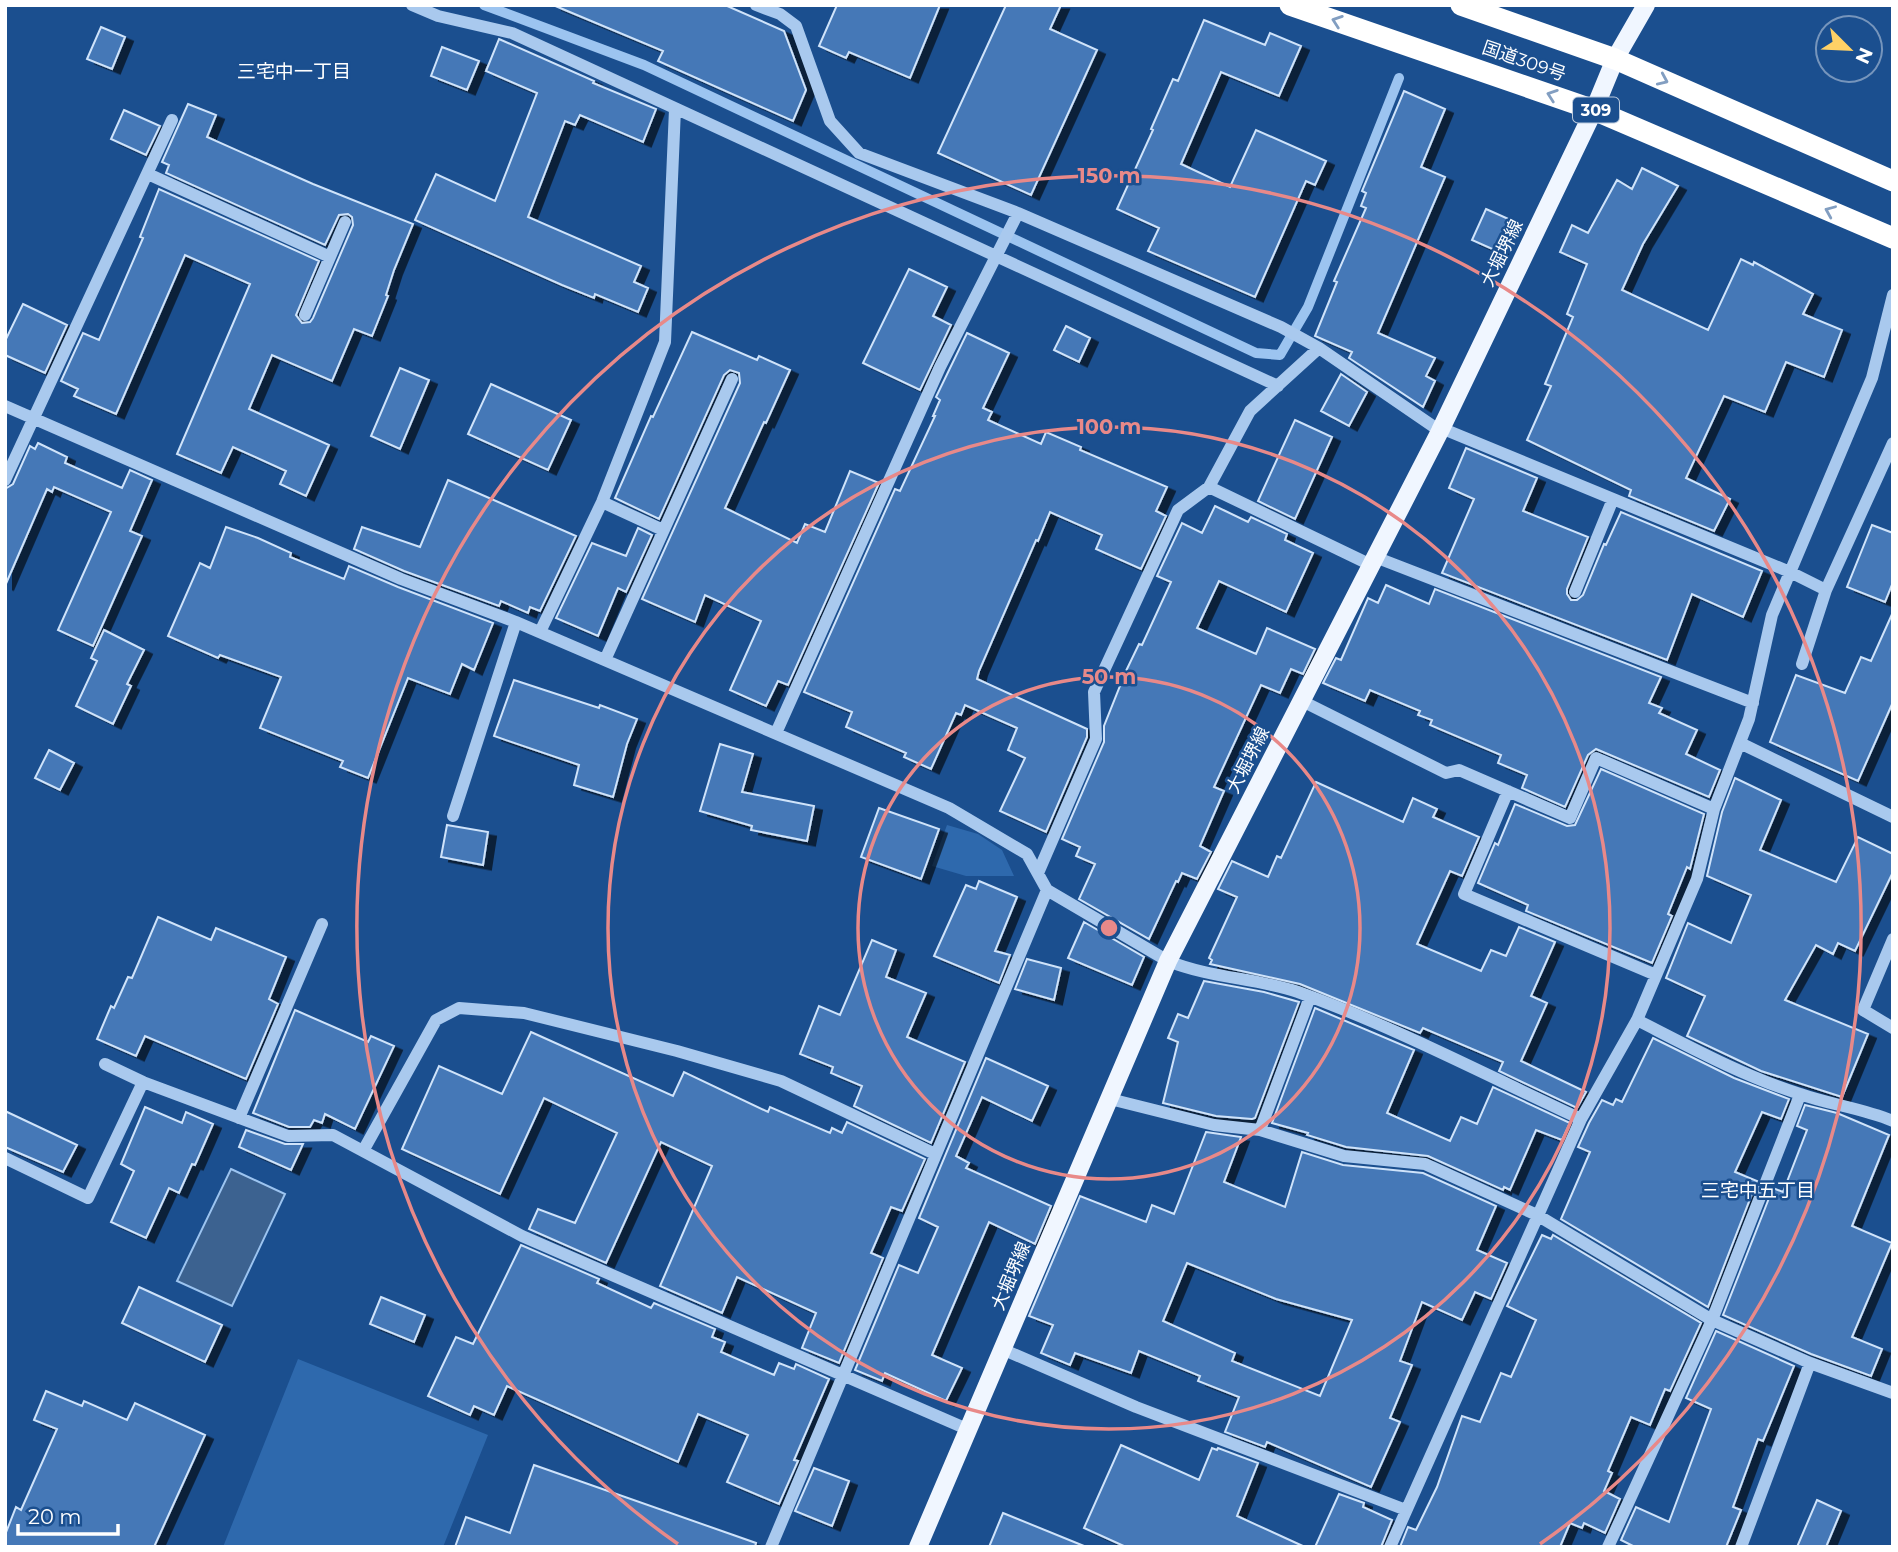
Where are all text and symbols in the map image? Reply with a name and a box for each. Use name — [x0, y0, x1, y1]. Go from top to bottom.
north arrow — [1814, 14, 1884, 84]
one-way arrow — [1332, 15, 1344, 29]
street label: 国道309号 — [1479, 36, 1569, 86]
text: N — [1850, 44, 1878, 67]
district label: 三宅中一丁目 — [237, 60, 351, 83]
one-way arrow — [1655, 72, 1668, 86]
one-way arrow — [1547, 89, 1559, 103]
road number: 309 — [1573, 97, 1619, 122]
text: 150 m — [1078, 163, 1140, 188]
one-way arrow — [1825, 205, 1837, 219]
street label: 大堀堺線 — [1476, 216, 1528, 290]
text: 100 m — [1077, 414, 1141, 439]
text: 50 m — [1082, 664, 1136, 689]
street label: 大堀堺線 — [1222, 723, 1274, 797]
centre of rings — [1097, 916, 1121, 940]
district label: 三宅中五丁目 — [1701, 1179, 1815, 1202]
street label: 大堀堺線 — [987, 1239, 1035, 1313]
scale bar — [18, 1492, 117, 1536]
text: 20 m — [28, 1504, 82, 1529]

